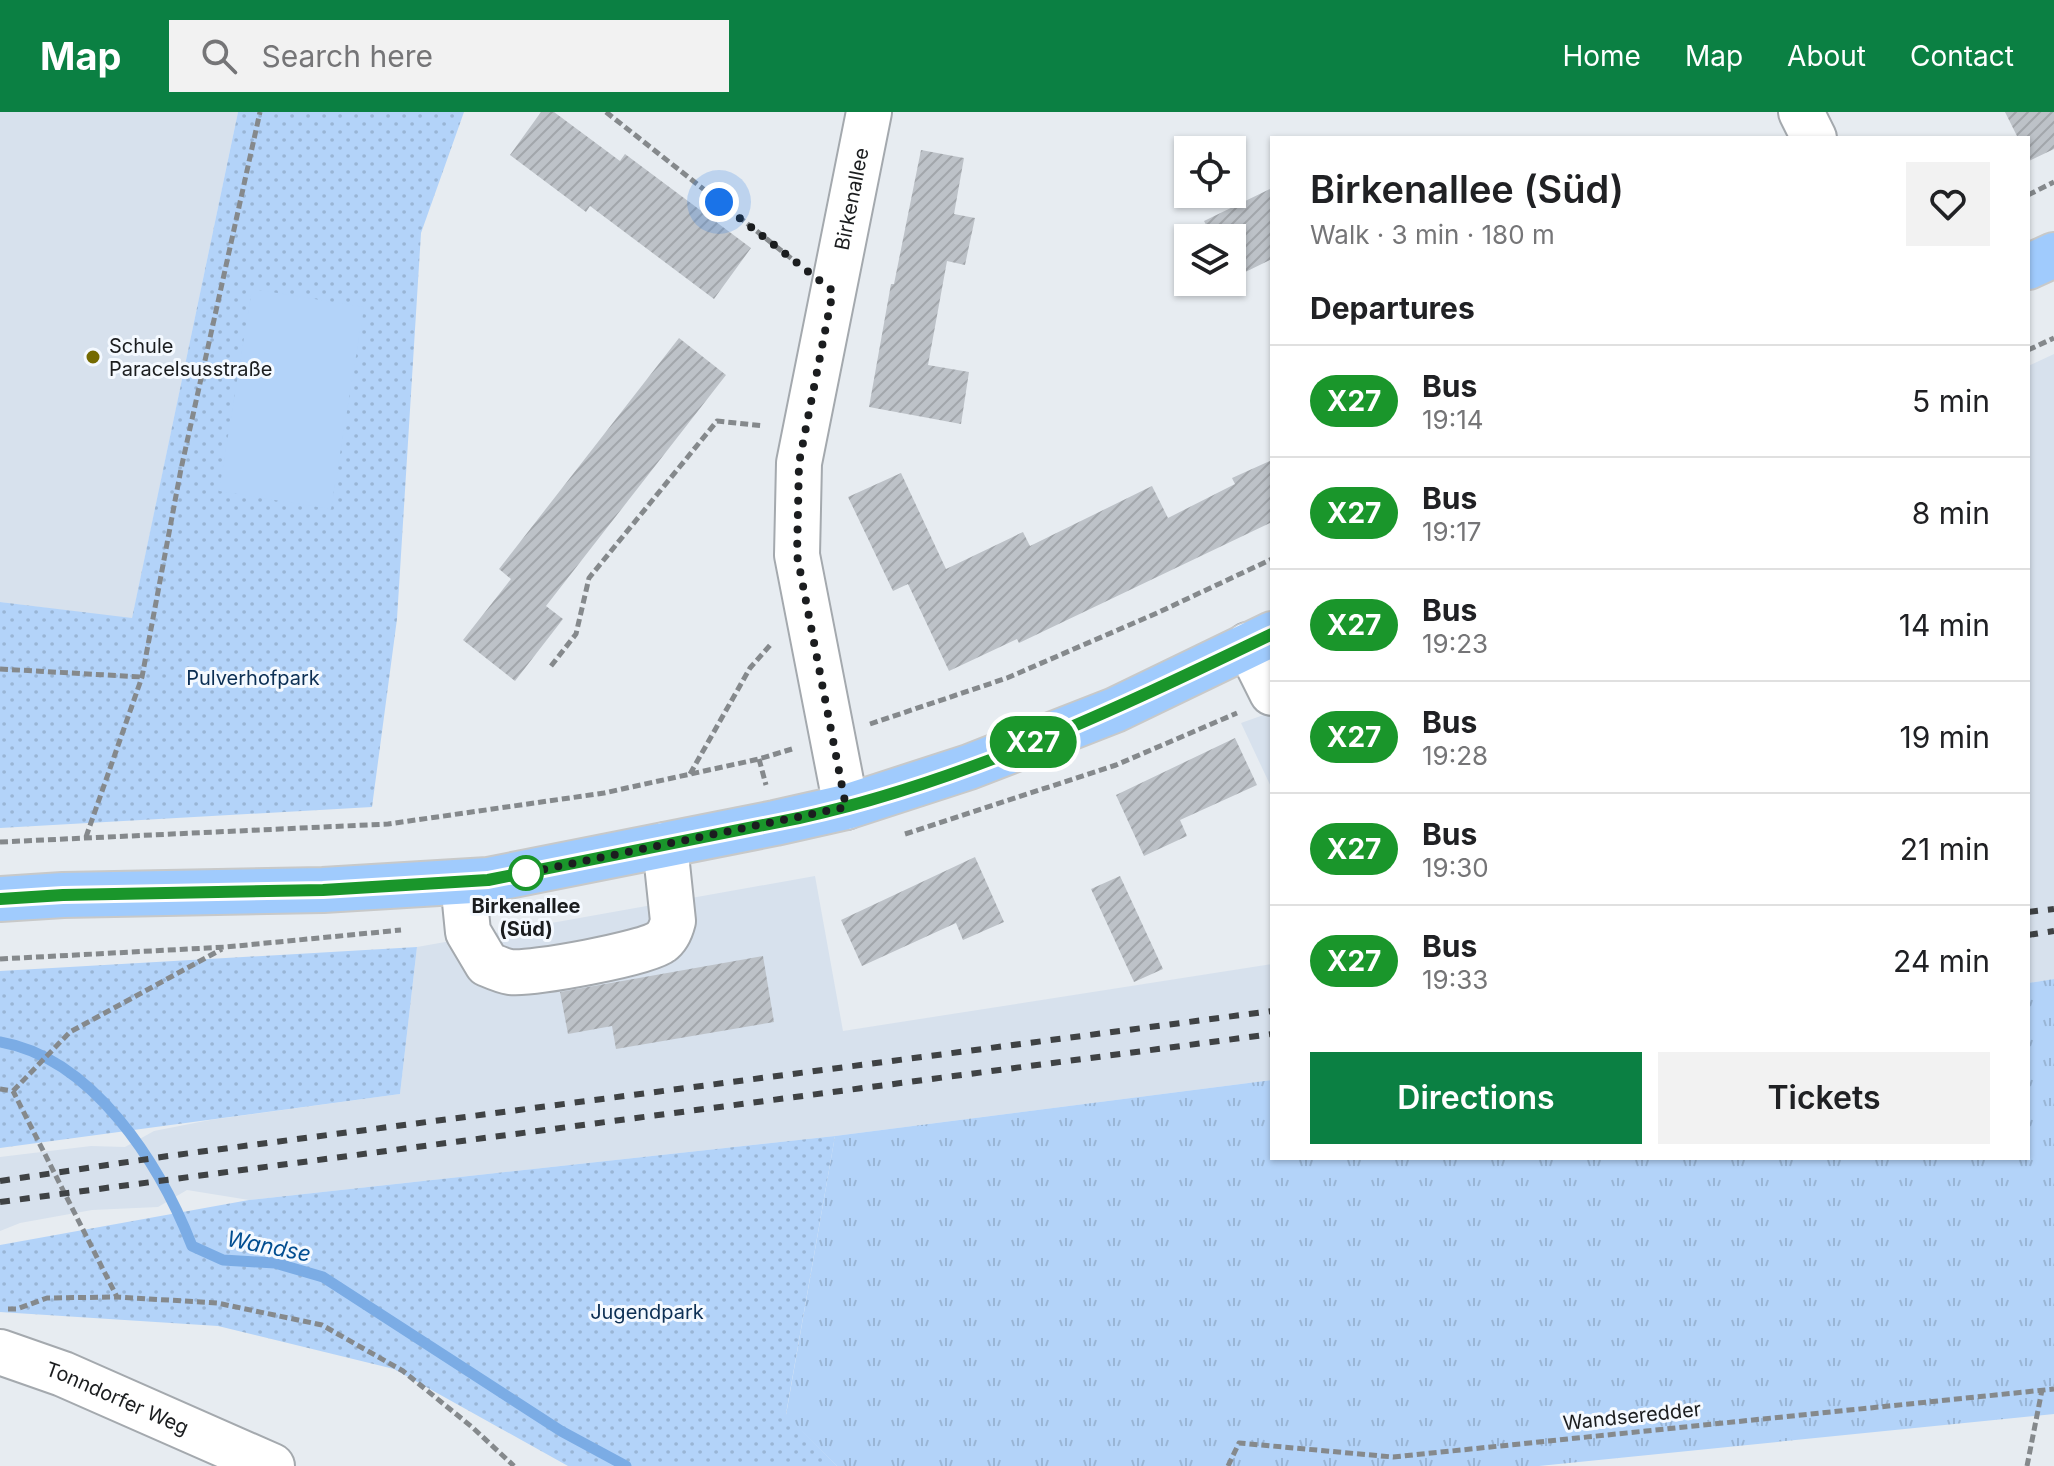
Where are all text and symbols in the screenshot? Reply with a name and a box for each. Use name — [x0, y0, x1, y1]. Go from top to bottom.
search box — [169, 20, 729, 92]
text: Map — [40, 33, 121, 79]
icon: search — [197, 34, 241, 78]
text: Search here — [261, 38, 433, 74]
text: Home — [1562, 39, 1641, 73]
text: Map — [1685, 39, 1743, 73]
text: About — [1787, 39, 1866, 73]
text: Contact — [1910, 39, 2014, 73]
map controls — [1174, 136, 1246, 296]
button: locate — [1174, 136, 1246, 208]
street label: Birkenallee — [830, 146, 874, 252]
button: heart — [1906, 162, 1990, 246]
text: Birkenallee (Süd) — [1310, 166, 1624, 212]
your location — [699, 182, 739, 222]
text: Walk · 3 min · 180 m — [1310, 219, 1555, 250]
button: layers — [1174, 224, 1246, 296]
text: Departures — [1310, 290, 1475, 326]
place label: Schule Paracelsusstraße — [109, 334, 272, 381]
marker: Schule Paracelsusstraße — [84, 348, 102, 366]
text: Bus — [1422, 368, 1477, 404]
text: 5 min — [1912, 383, 1990, 419]
text: X27 — [1327, 384, 1381, 418]
text: 19:14 — [1422, 404, 1484, 435]
text: Bus — [1422, 480, 1477, 516]
text: 8 min — [1912, 495, 1990, 531]
text: X27 — [1327, 496, 1381, 530]
text: 19:17 — [1422, 516, 1481, 547]
text: Bus — [1422, 592, 1477, 628]
text: 14 min — [1899, 607, 1990, 643]
text: X27 — [1327, 608, 1381, 642]
text: 19:23 — [1422, 628, 1488, 659]
park label: Pulverhofpark — [186, 666, 320, 690]
text: Bus — [1422, 704, 1477, 740]
line badge: X27 — [987, 716, 1079, 768]
text: 19 min — [1899, 719, 1990, 755]
text: X27 — [1327, 720, 1381, 754]
text: X27 — [1006, 725, 1060, 759]
text: 19:28 — [1422, 740, 1488, 771]
text: Bus — [1422, 816, 1477, 852]
text: 21 min — [1900, 831, 1990, 867]
text: X27 — [1327, 832, 1381, 866]
text: 19:30 — [1422, 852, 1489, 883]
marker: Birkenallee (Süd) — [509, 856, 543, 890]
place label: Birkenallee (Süd) — [472, 894, 581, 941]
text: Bus — [1422, 928, 1477, 964]
text: 24 min — [1893, 943, 1990, 979]
text: X27 — [1327, 944, 1381, 978]
text: 19:33 — [1422, 964, 1488, 995]
button: Directions — [1310, 1052, 1642, 1144]
button: Tickets — [1658, 1052, 1990, 1144]
water label: Wandse — [225, 1225, 313, 1267]
park label: Jugendpark — [590, 1300, 704, 1324]
street label: Tonndorfer Weg — [43, 1357, 192, 1440]
street label: Wandseredder — [1562, 1397, 1703, 1435]

